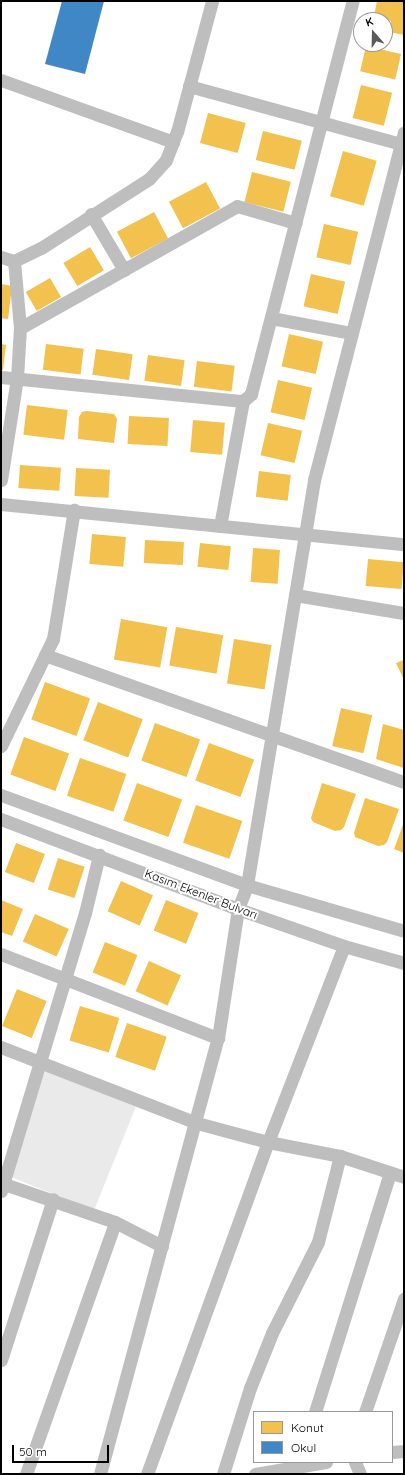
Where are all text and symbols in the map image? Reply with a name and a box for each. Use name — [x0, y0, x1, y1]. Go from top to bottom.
north arrow — [353, 12, 393, 52]
text: K — [363, 14, 375, 29]
street label: Kasım Ekenler Bulvarı — [143, 866, 259, 922]
legend — [253, 1411, 393, 1463]
text: Konut — [291, 1420, 324, 1435]
scale bar — [14, 1437, 111, 1463]
text: Okul — [291, 1440, 316, 1455]
text: 50 m — [19, 1444, 47, 1459]

